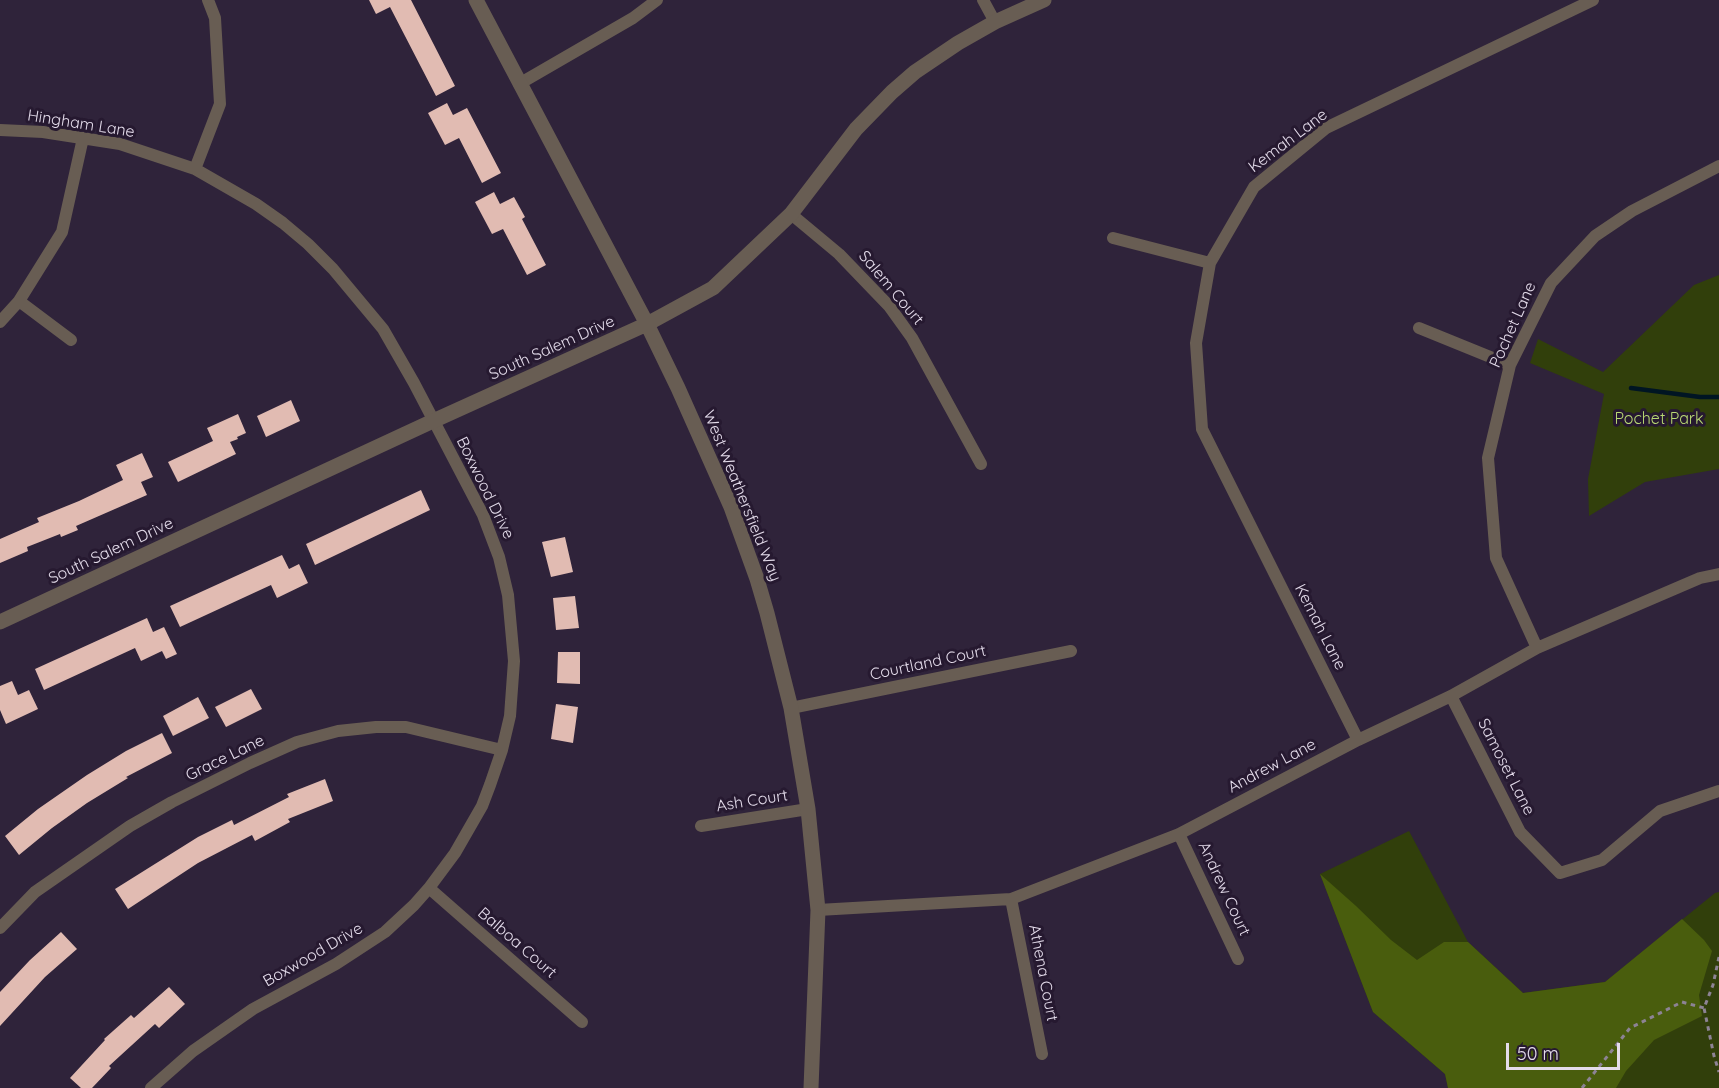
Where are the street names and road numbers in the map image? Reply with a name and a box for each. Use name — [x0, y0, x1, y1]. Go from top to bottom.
street label: Kemah Lane — [1245, 105, 1331, 177]
street label: Hingham Lane — [26, 106, 136, 142]
street label: Salem Court — [854, 247, 928, 329]
street label: Pochet Lane — [1486, 279, 1540, 371]
street label: South Salem Drive — [486, 312, 618, 384]
street label: West Weathersfield Way — [699, 408, 785, 584]
street label: Boxwood Drive — [452, 434, 518, 542]
street label: South Salem Drive — [46, 514, 176, 588]
street label: Kemah Lane — [1290, 581, 1350, 673]
street label: Courtland Court — [868, 641, 988, 685]
street label: Samoset Lane — [1473, 716, 1539, 818]
street label: Grace Lane — [183, 731, 267, 785]
street label: Andrew Lane — [1225, 735, 1319, 797]
street label: Ash Court — [715, 786, 789, 816]
street label: Andrew Court — [1194, 839, 1254, 939]
street label: Balboa Court — [474, 904, 560, 982]
street label: Boxwood Drive — [260, 919, 366, 991]
street label: Athena Court — [1024, 923, 1062, 1023]

